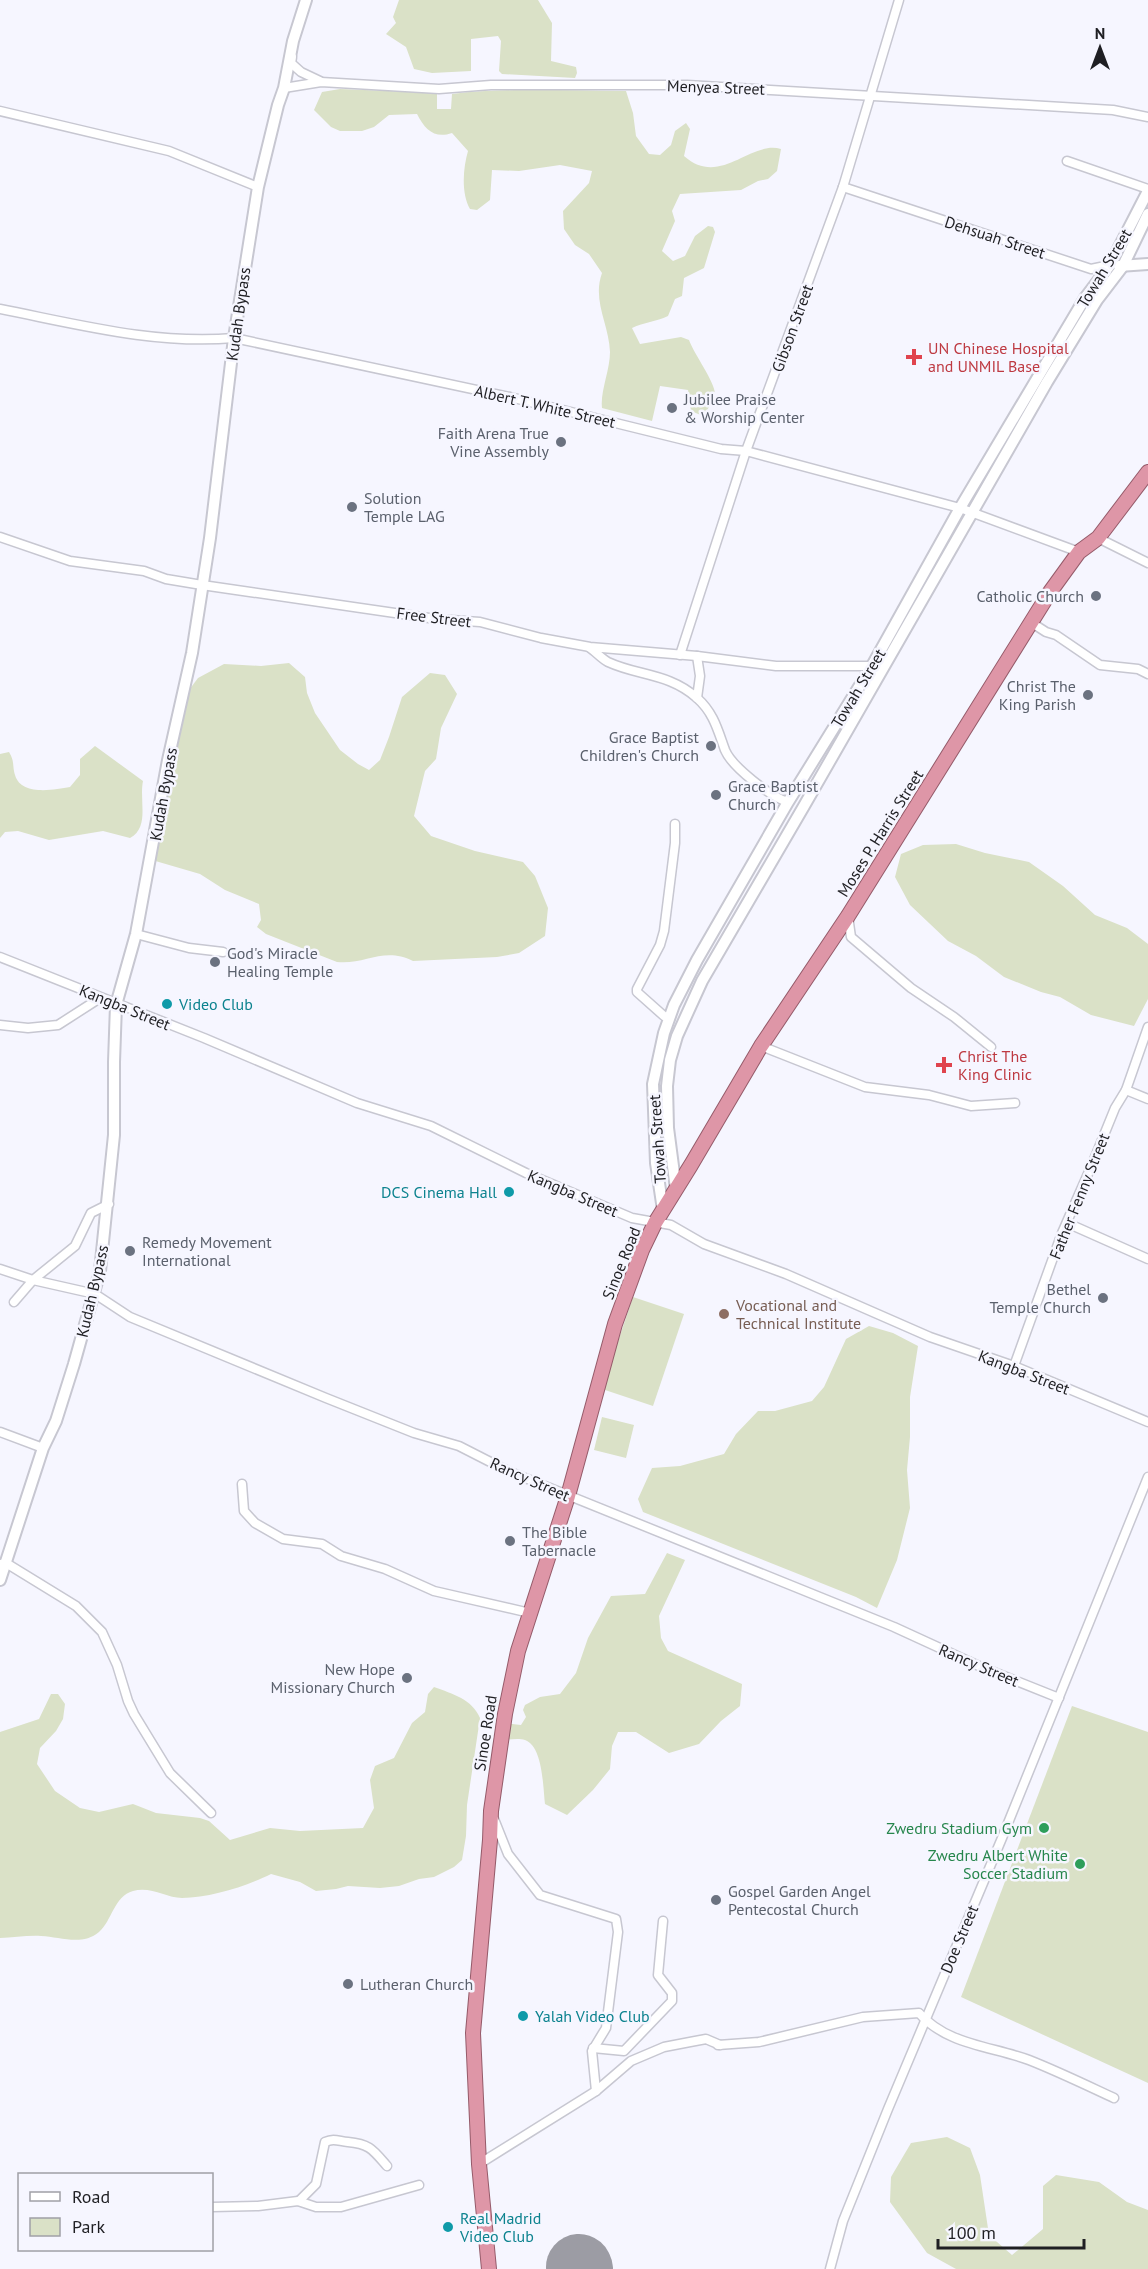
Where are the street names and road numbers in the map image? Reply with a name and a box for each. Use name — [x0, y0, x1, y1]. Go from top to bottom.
street label: Menyea Street — [667, 75, 766, 99]
street label: Dehsuah Street — [942, 211, 1048, 263]
street label: Towah Street — [1073, 224, 1136, 311]
street label: Kudah Bypass — [222, 266, 255, 362]
street label: Gibson Street — [767, 281, 817, 375]
street label: Albert T. White Street — [473, 380, 618, 432]
street label: Free Street — [396, 603, 473, 632]
street label: Towah Street — [827, 644, 890, 731]
street label: Kudah Bypass — [145, 746, 181, 842]
street label: Moses P. Harris Street — [833, 765, 928, 900]
street label: Kangba Street — [77, 980, 174, 1035]
street label: Towah Street — [644, 1093, 670, 1184]
street label: Father Fenny Street — [1045, 1130, 1114, 1262]
street label: Kangba Street — [525, 1165, 622, 1221]
street label: Sinoe Road — [597, 1224, 645, 1302]
street label: Kudah Bypass — [72, 1243, 112, 1339]
street label: Kangba Street — [975, 1345, 1073, 1399]
street label: Rancy Street — [487, 1453, 573, 1506]
street label: Rancy Street — [936, 1639, 1023, 1691]
street label: Sinoe Road — [469, 1694, 501, 1772]
street label: Doe Street — [936, 1901, 983, 1976]

